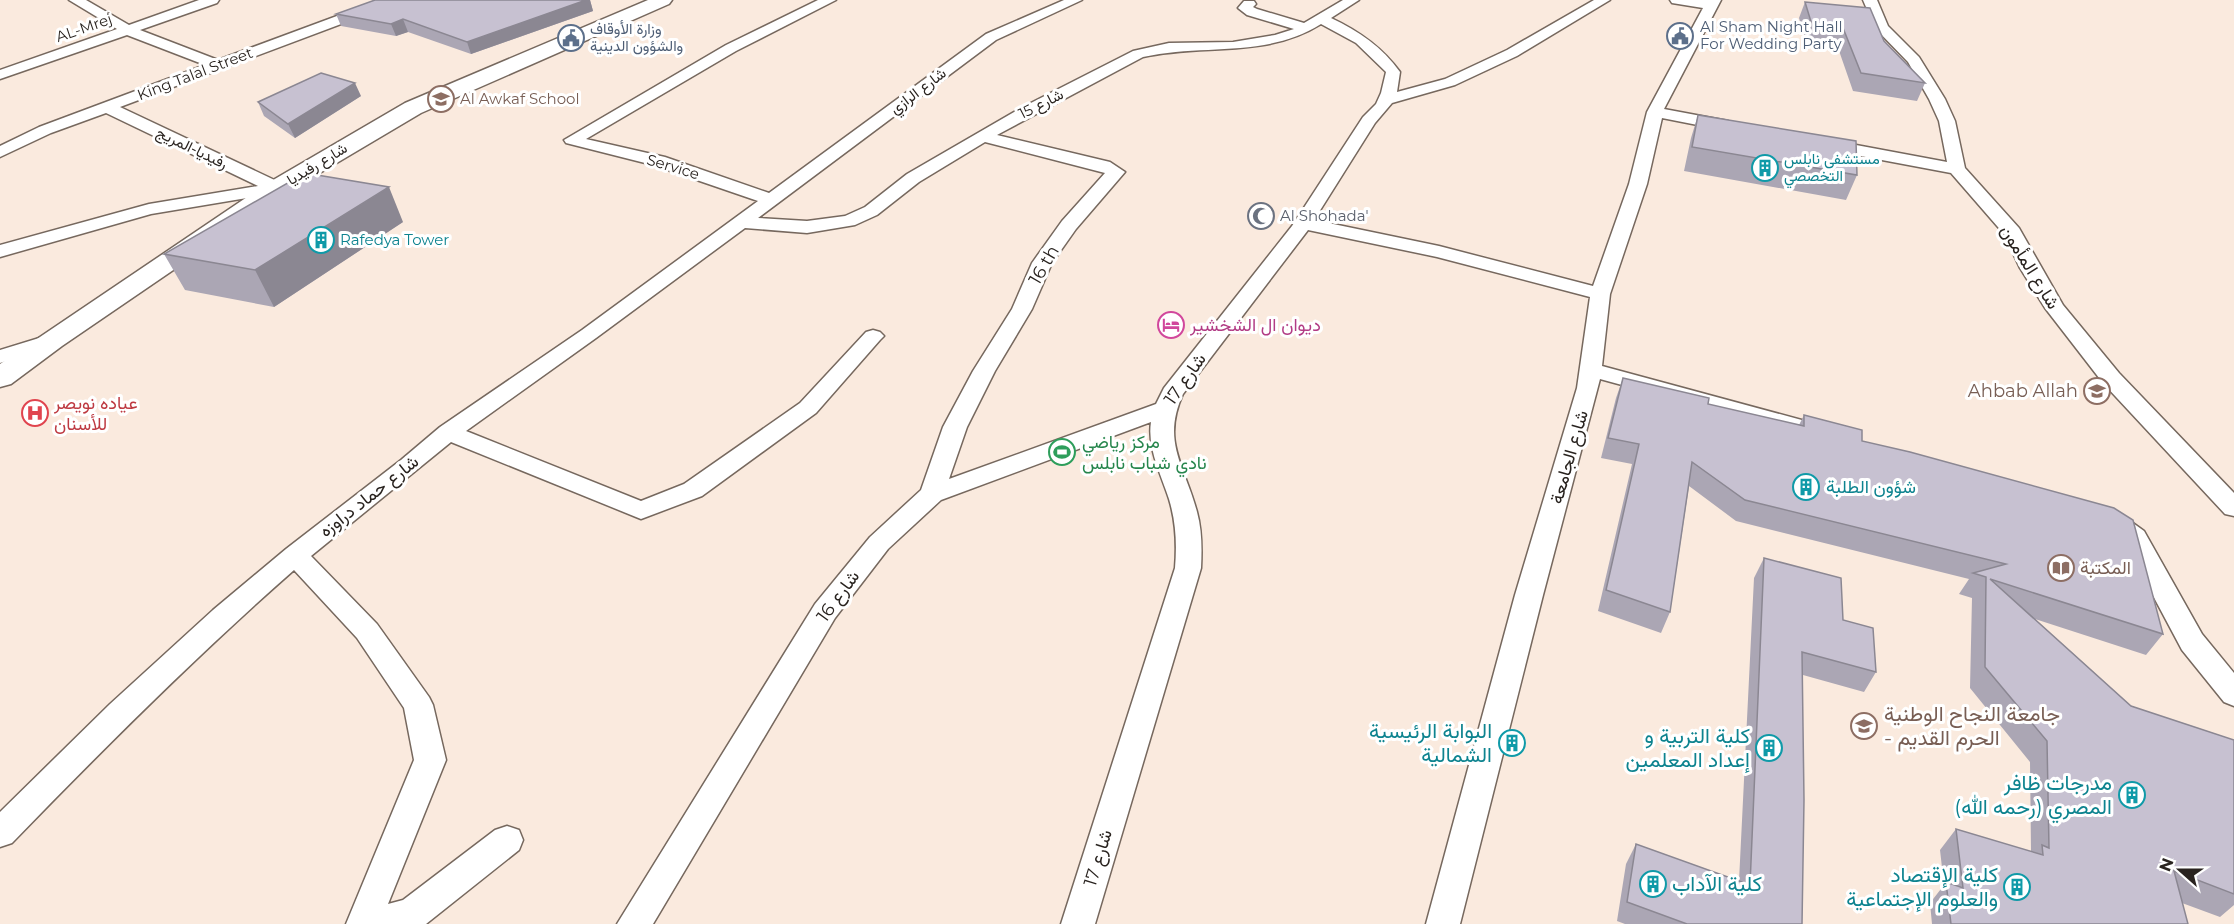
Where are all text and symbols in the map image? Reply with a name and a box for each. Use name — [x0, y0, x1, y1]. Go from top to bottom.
street label: AL-Mrej — [53, 9, 115, 46]
place label: Al Sham Night Hall For Wedding Party — [1700, 17, 1843, 53]
place label: وزارة الأوقاف والشؤون الدينية — [590, 19, 683, 55]
public building icon: Al Sham Night Hall For Wedding Party — [1665, 21, 1695, 51]
public building icon: وزارة الأوقاف والشؤون الدينية — [556, 23, 586, 53]
street label: King Talal Street — [134, 43, 255, 104]
street label: شارع الرازي — [886, 63, 952, 121]
school or university icon: Al Awkaf School — [426, 84, 456, 114]
street label: شارع 15 — [1015, 84, 1068, 125]
place label: Al Awkaf School — [460, 89, 580, 108]
street label: رفيديا-المريج — [153, 122, 231, 175]
street label: شارع رفيديا — [283, 138, 352, 191]
place label: مستشفى نابلس التخصصي — [1784, 149, 1880, 189]
street label: Service — [645, 150, 702, 184]
building icon: مستشفى نابلس التخصصي — [1750, 153, 1780, 183]
mosque icon: Al Shohada' — [1246, 201, 1276, 231]
place label: Al Shohada' — [1280, 206, 1369, 225]
street label: شارع المأمون — [1995, 221, 2065, 314]
building icon: Rafedya Tower — [306, 225, 336, 255]
place label: Rafedya Tower — [340, 230, 449, 249]
street label: 16 th — [1024, 241, 1064, 289]
hotel icon: ديوان ال الشخشير — [1156, 310, 1186, 340]
place label: ديوان ال الشخشير — [1189, 314, 1321, 336]
street label: شارع 17 — [1159, 349, 1211, 410]
school or university icon: Ahbab Allah — [2082, 376, 2112, 406]
place label: Ahbab Allah — [1968, 380, 2078, 402]
place label: عياده نويصر للأسنان — [53, 392, 138, 435]
hospital icon: عياده نويصر للأسنان — [20, 398, 50, 428]
street label: شارع الجامعة — [1545, 408, 1594, 507]
place label: مركز رياضي نادي شباب نابلس — [1082, 431, 1207, 478]
sports icon: مركز رياضي نادي شباب نابلس — [1047, 437, 1077, 467]
street label: شارع حماد دراوزه — [315, 450, 424, 542]
building icon: شؤون الطلبة — [1791, 472, 1821, 502]
place label: شؤون الطلبة — [1826, 476, 1916, 498]
library icon: المكتبة — [2046, 553, 2076, 583]
place label: المكتبة — [2080, 557, 2131, 579]
street label: شارع 16 — [812, 566, 865, 627]
place label: جامعة النجاح الوطنية - الحرم القديم — [1884, 701, 2060, 752]
school or university icon: جامعة النجاح الوطنية - الحرم القديم — [1849, 711, 1879, 741]
place label: البوابة الرئيسية الشمالية — [1369, 718, 1492, 767]
place label: كلية التربية و إعداد المعلمين — [1625, 723, 1750, 774]
building icon: البوابة الرئيسية الشمالية — [1497, 728, 1527, 758]
building icon: كلية التربية و إعداد المعلمين — [1754, 733, 1784, 763]
place label: مدرجات ظافر المصري (رحمه الله) — [1954, 770, 2112, 824]
building icon: مدرجات ظافر المصري (رحمه الله) — [2117, 780, 2147, 810]
street label: شارع 17 — [1079, 827, 1118, 889]
north arrow — [2150, 840, 2210, 900]
text: N — [2155, 855, 2178, 874]
place label: كلية الإقتصاد والعلوم الإجتماعية — [1846, 862, 1998, 913]
building icon: كلية الآداب — [1638, 869, 1668, 899]
place label: كلية الآداب — [1672, 871, 1762, 896]
building icon: كلية الإقتصاد والعلوم الإجتماعية — [2002, 872, 2032, 902]

